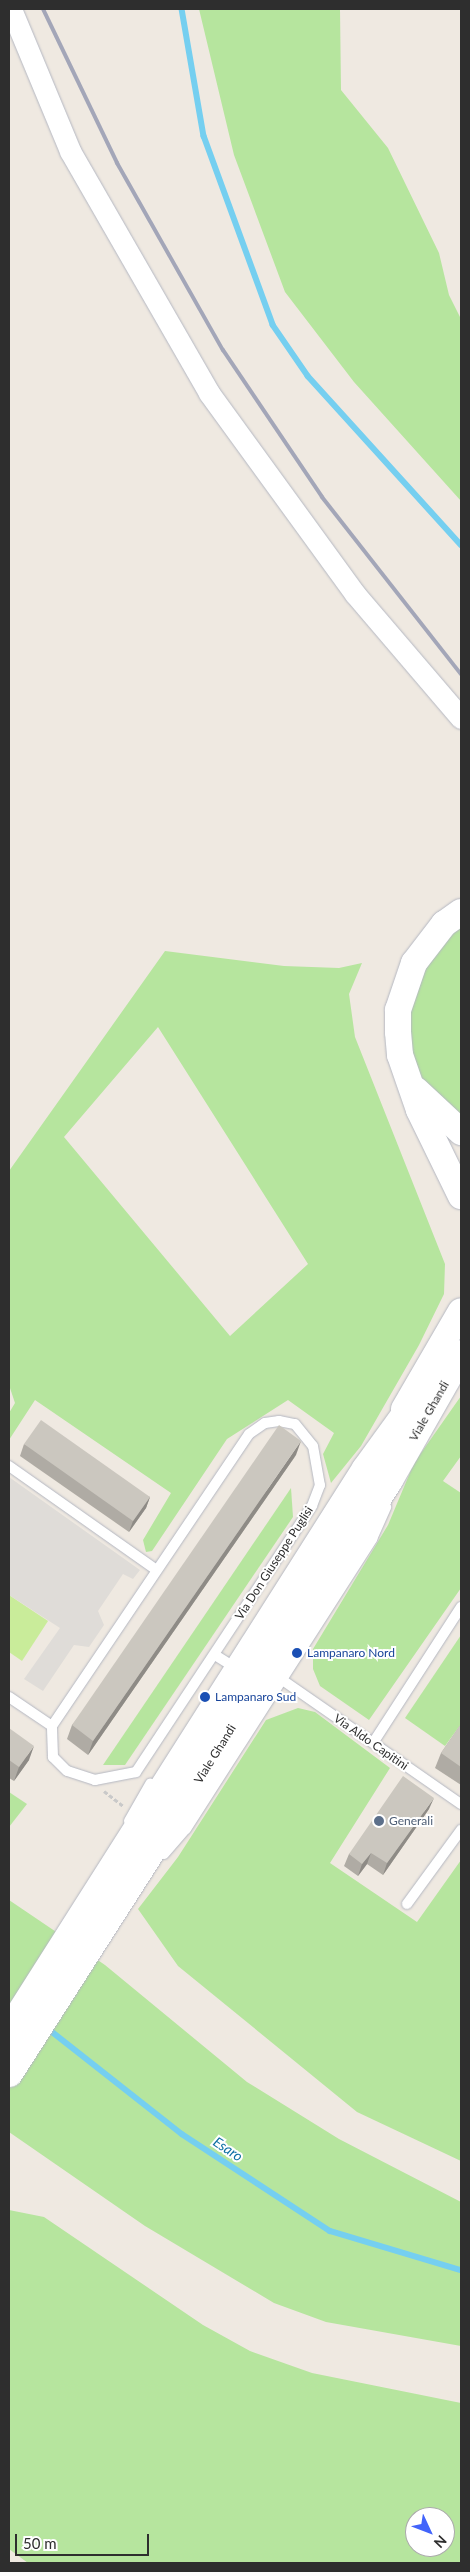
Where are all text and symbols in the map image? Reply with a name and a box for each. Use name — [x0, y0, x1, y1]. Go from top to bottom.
street label: Viale Ghandi — [406, 1378, 452, 1444]
street label: Via Don Giuseppe Puglisi — [232, 1504, 316, 1622]
place label: Lampanaro Nord — [307, 1646, 395, 1660]
marker: Lampanaro Nord — [291, 1647, 303, 1659]
place label: Lampanaro Sud — [215, 1690, 296, 1704]
marker: Lampanaro Sud — [199, 1691, 211, 1703]
street label: Via Aldo Capitini — [331, 1711, 411, 1773]
street label: Viale Ghandi — [191, 1722, 239, 1786]
place label: Generali — [389, 1814, 433, 1828]
marker: Generali — [373, 1815, 385, 1827]
water label: Esaro — [210, 2133, 246, 2165]
north arrow — [405, 2507, 455, 2557]
scale bar — [18, 2524, 151, 2556]
text: N — [431, 2532, 451, 2552]
text: 50 m — [23, 2534, 57, 2552]

